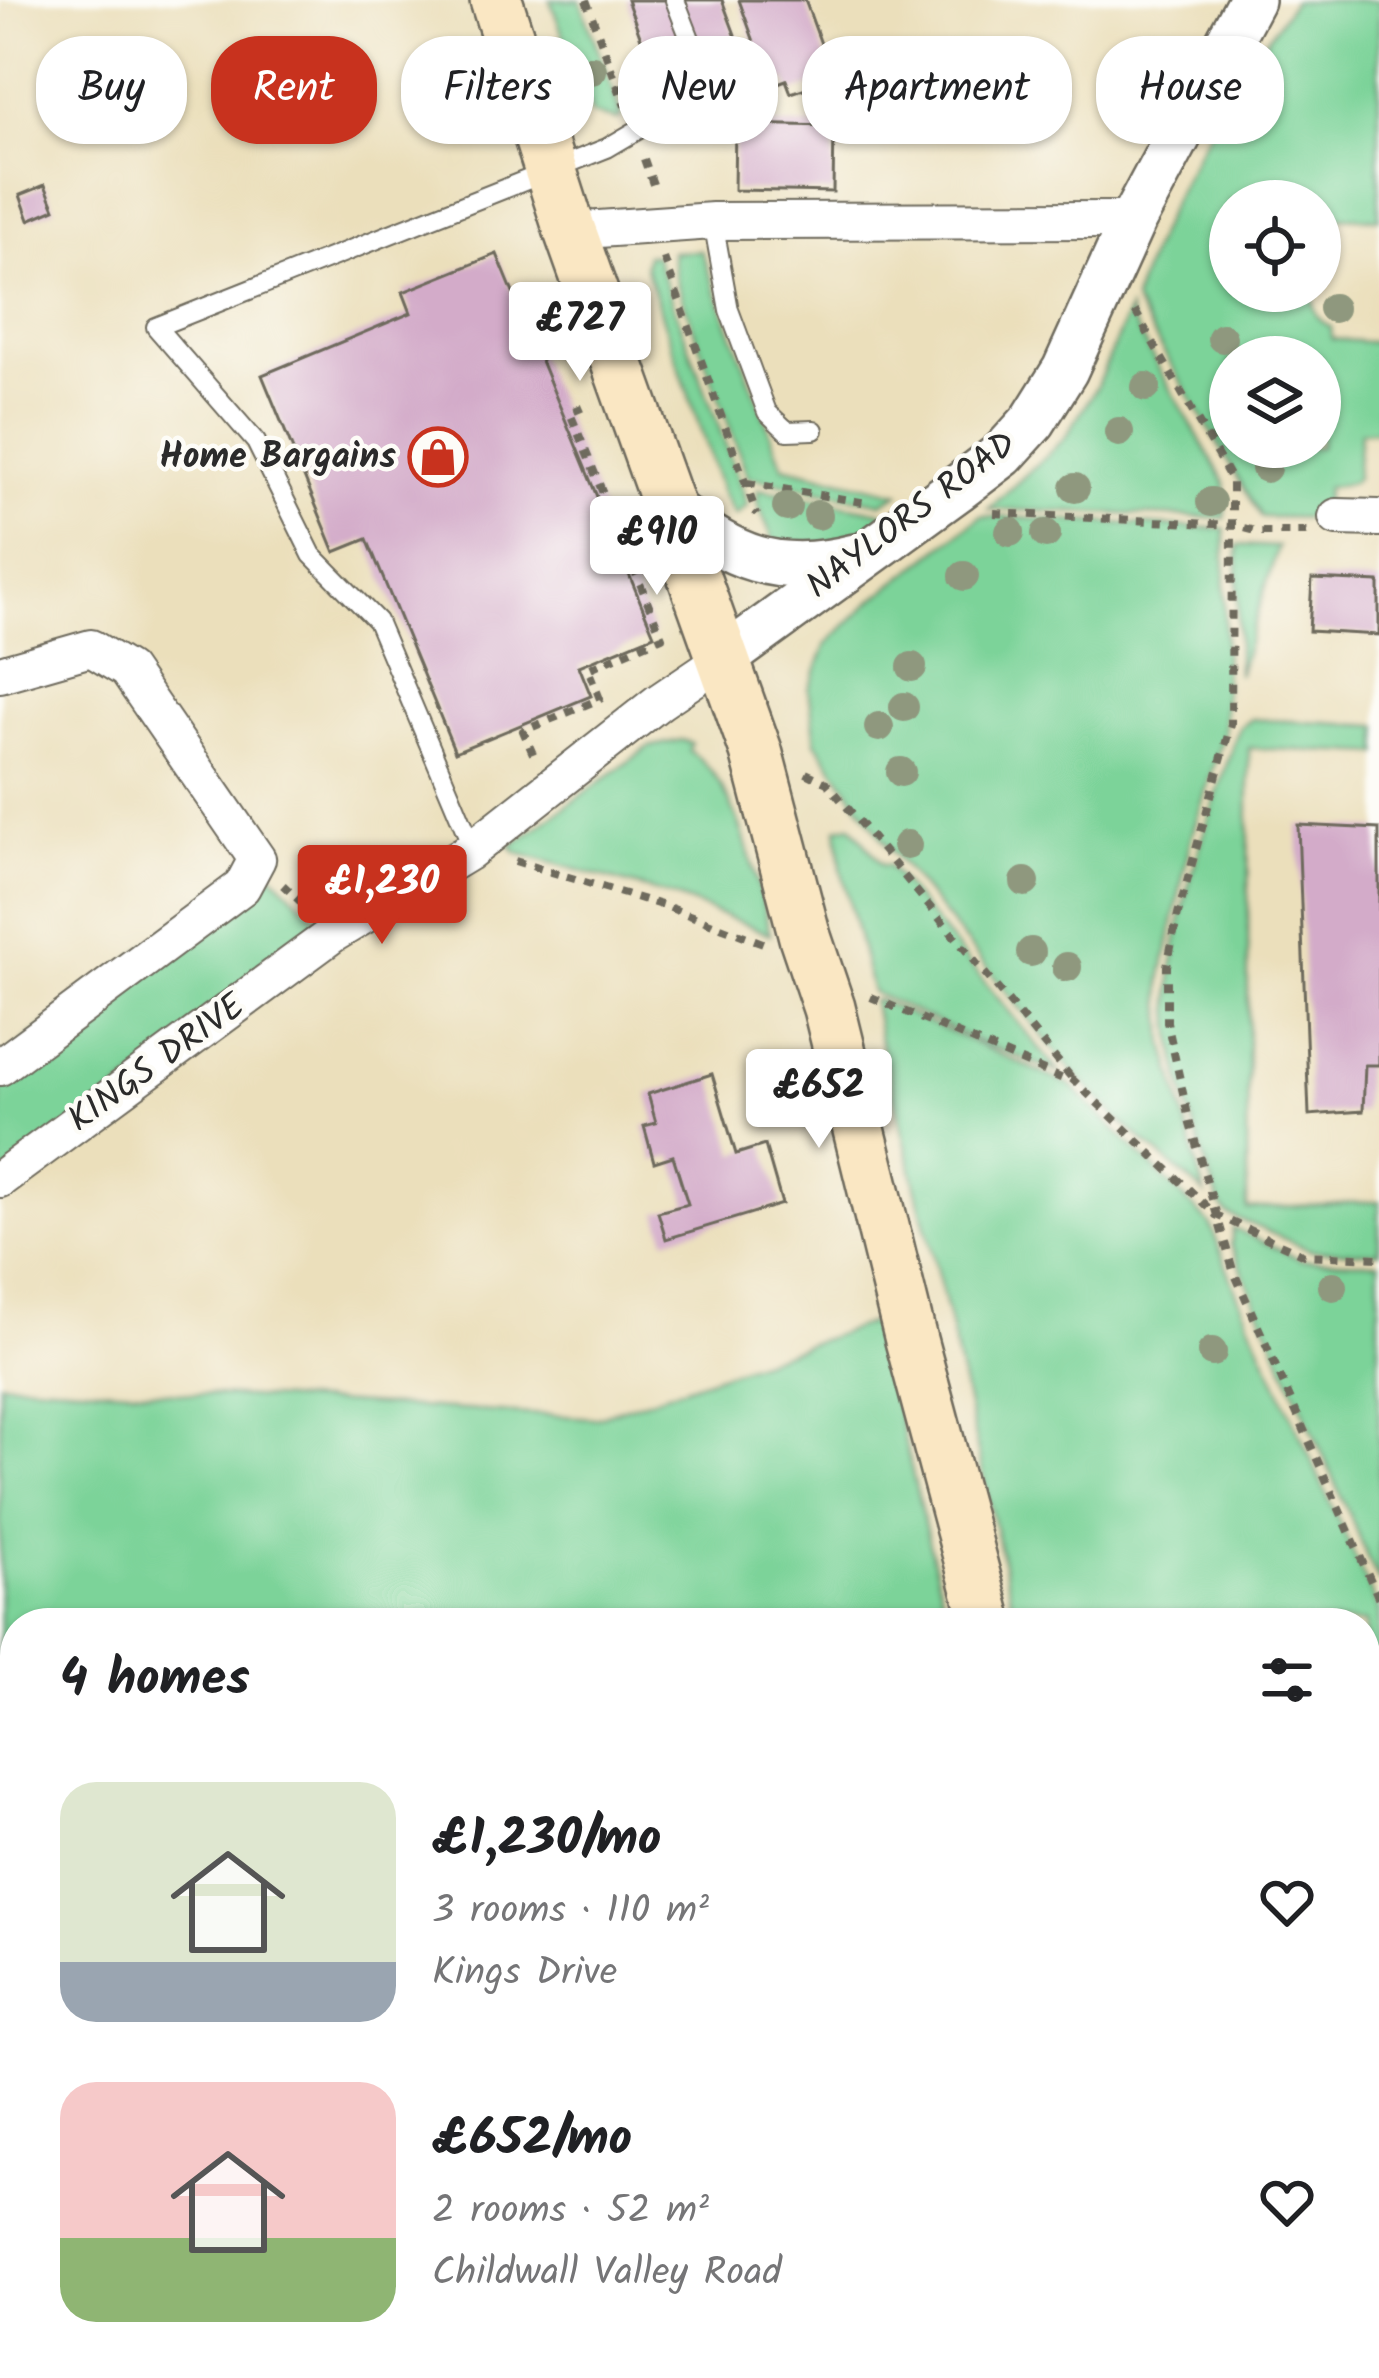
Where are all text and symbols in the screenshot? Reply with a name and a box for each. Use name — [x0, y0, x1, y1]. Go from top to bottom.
chip: Buy — [36, 36, 187, 144]
chip: Rent — [211, 36, 377, 144]
chip: Filters — [401, 36, 594, 144]
chip: New — [618, 36, 778, 144]
chip: Apartment — [802, 36, 1072, 144]
chip: House — [1096, 36, 1284, 144]
map controls — [1209, 180, 1341, 468]
button: locate — [1209, 180, 1341, 312]
pin: £727 — [509, 282, 651, 384]
text: £727 — [536, 290, 624, 352]
button: layers — [1209, 336, 1341, 468]
street label: NAYLORS ROAD — [794, 418, 1030, 614]
shop icon: Home Bargains — [407, 426, 469, 488]
place label: Home Bargains — [160, 429, 396, 486]
pin: £910 — [586, 496, 728, 598]
text: £910 — [617, 504, 697, 566]
pin: £1,230 — [284, 845, 480, 947]
text: £1,230 — [325, 853, 439, 915]
street label: KINGS DRIVE — [56, 979, 259, 1148]
pin: £652 — [748, 1049, 890, 1151]
text: £652 — [773, 1057, 865, 1119]
text: 4 homes — [60, 1640, 250, 1721]
icon: filters — [1254, 1647, 1320, 1713]
text: £1,230/mo — [432, 1800, 661, 1881]
icon: home — [156, 1830, 300, 1974]
icon: heart — [1254, 1869, 1320, 1935]
text: 3 rooms · 110 m² — [432, 1881, 709, 1943]
text: Kings Drive — [432, 1943, 617, 2005]
text: £652/mo — [432, 2100, 632, 2181]
icon: home — [156, 2130, 300, 2274]
icon: heart — [1254, 2169, 1320, 2235]
text: 2 rooms · 52 m² — [432, 2181, 709, 2243]
text: Childwall Valley Road — [432, 2243, 782, 2305]

